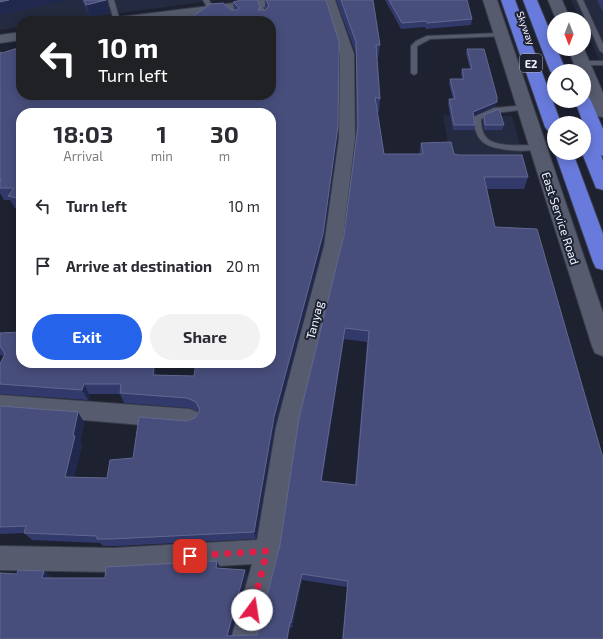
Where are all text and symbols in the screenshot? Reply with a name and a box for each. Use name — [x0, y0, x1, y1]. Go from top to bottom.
street label: Skyway — [514, 10, 538, 47]
north arrow — [547, 12, 591, 56]
map controls — [547, 12, 591, 160]
text: 10 m — [98, 30, 158, 64]
icon: left — [32, 32, 84, 84]
road number: E2 — [520, 54, 542, 72]
text: Turn left — [98, 64, 168, 86]
button: search — [547, 64, 591, 108]
button: layers — [547, 116, 591, 160]
text: 18:03 — [53, 119, 113, 148]
text: 1 — [157, 119, 167, 148]
text: 30 — [210, 119, 239, 148]
text: Arrival — [64, 148, 103, 164]
text: min — [151, 148, 173, 164]
text: m — [219, 148, 230, 164]
street label: East Service Road — [539, 170, 583, 266]
icon: left — [32, 195, 54, 217]
text: Turn left — [66, 197, 127, 215]
text: 10 m — [228, 197, 260, 215]
icon: arrive — [32, 255, 54, 277]
text: Arrive at destination — [66, 257, 212, 275]
text: 20 m — [226, 257, 260, 275]
street label: Tanyag — [302, 299, 326, 341]
button: Exit — [32, 314, 142, 360]
button: Share — [150, 314, 260, 360]
pin — [173, 539, 207, 573]
icon: arrive — [179, 545, 201, 567]
position arrow — [231, 589, 273, 631]

